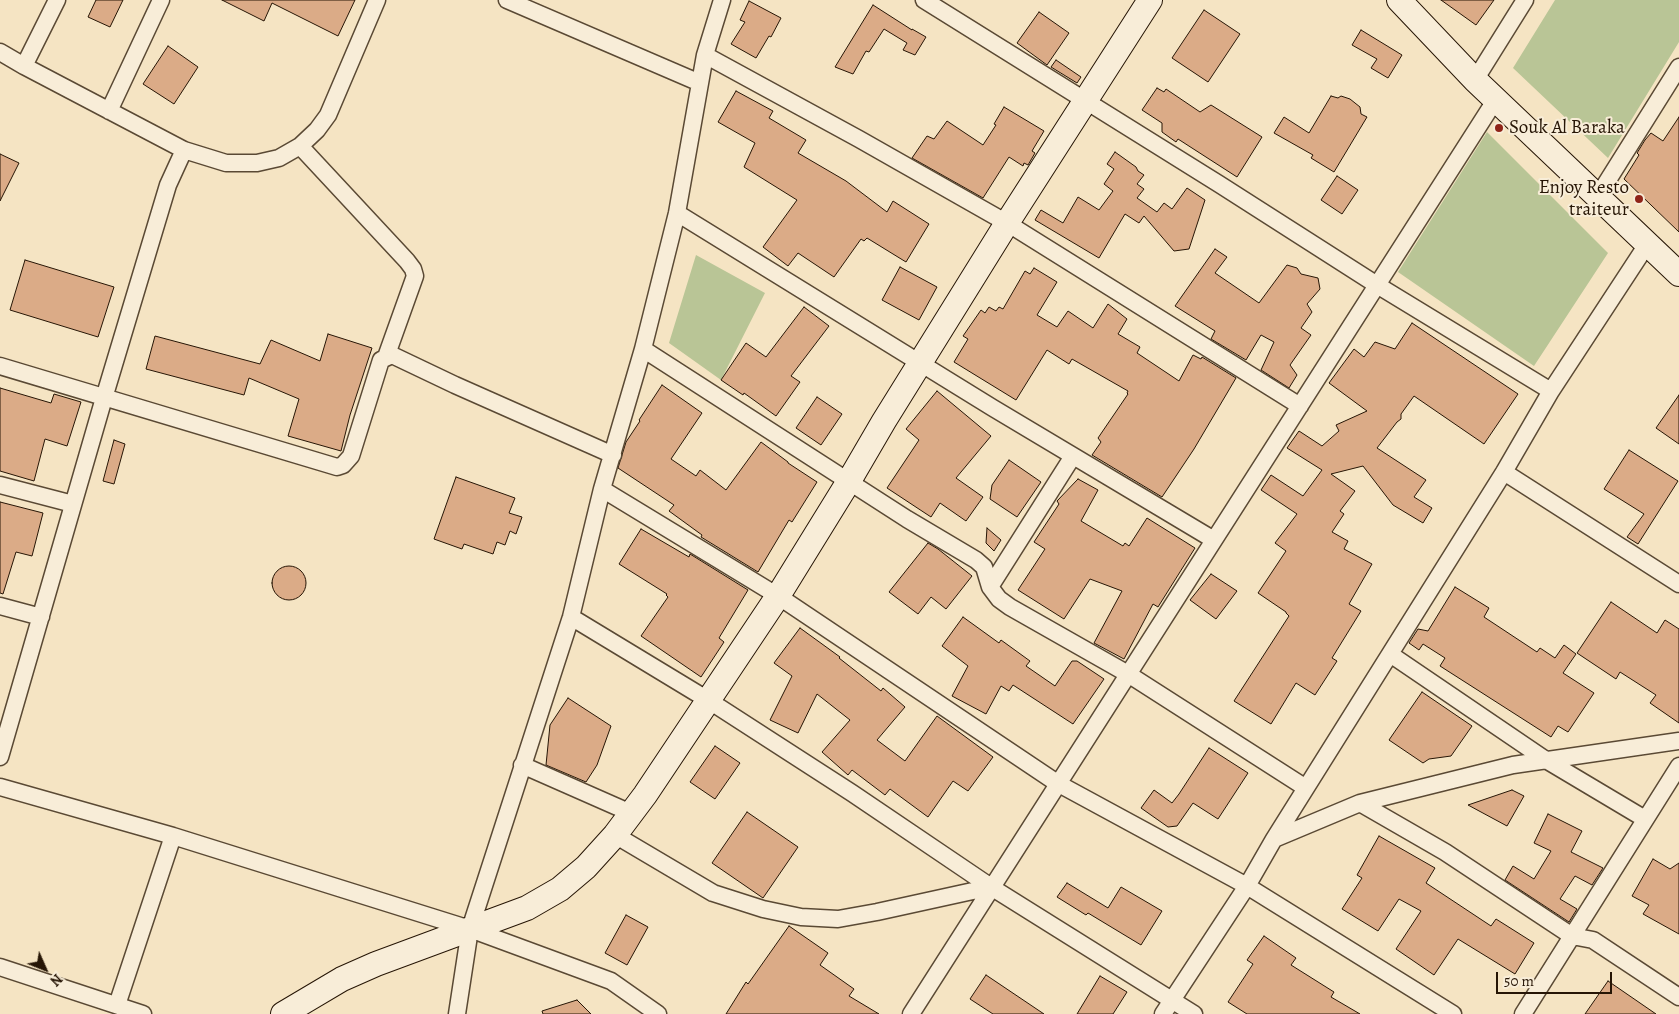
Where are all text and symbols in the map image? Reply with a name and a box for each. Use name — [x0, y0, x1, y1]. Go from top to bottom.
place label: Souk Al Baraka — [1509, 117, 1625, 139]
marker: Souk Al Baraka — [1493, 122, 1505, 134]
place label: Enjoy Resto traiteur — [1539, 177, 1629, 221]
marker: Enjoy Resto traiteur — [1633, 193, 1645, 205]
north arrow — [20, 944, 70, 994]
scale bar — [1499, 962, 1615, 994]
text: N — [46, 969, 67, 990]
text: 50 m — [1504, 971, 1534, 991]

